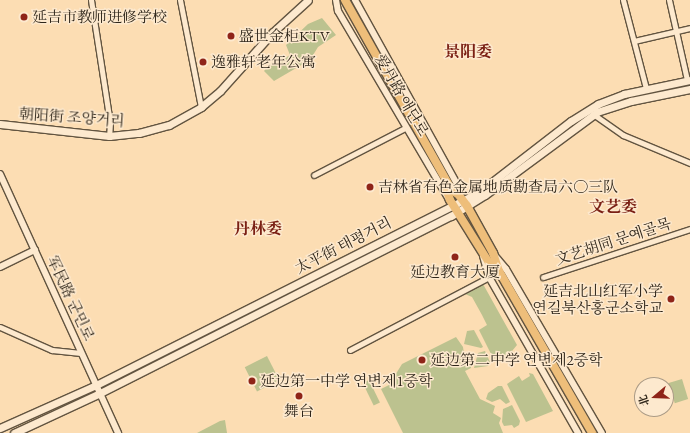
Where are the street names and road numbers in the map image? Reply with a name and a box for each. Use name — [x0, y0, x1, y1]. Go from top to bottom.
street label: 爱丹路 애단로 — [371, 51, 433, 139]
street label: 朝阳街 조양거리 — [19, 104, 125, 130]
street label: 太平街 태평거리 — [292, 213, 394, 277]
street label: 文艺胡同 문예골목 — [553, 214, 673, 268]
street label: 军民路 군민로 — [44, 253, 98, 343]

